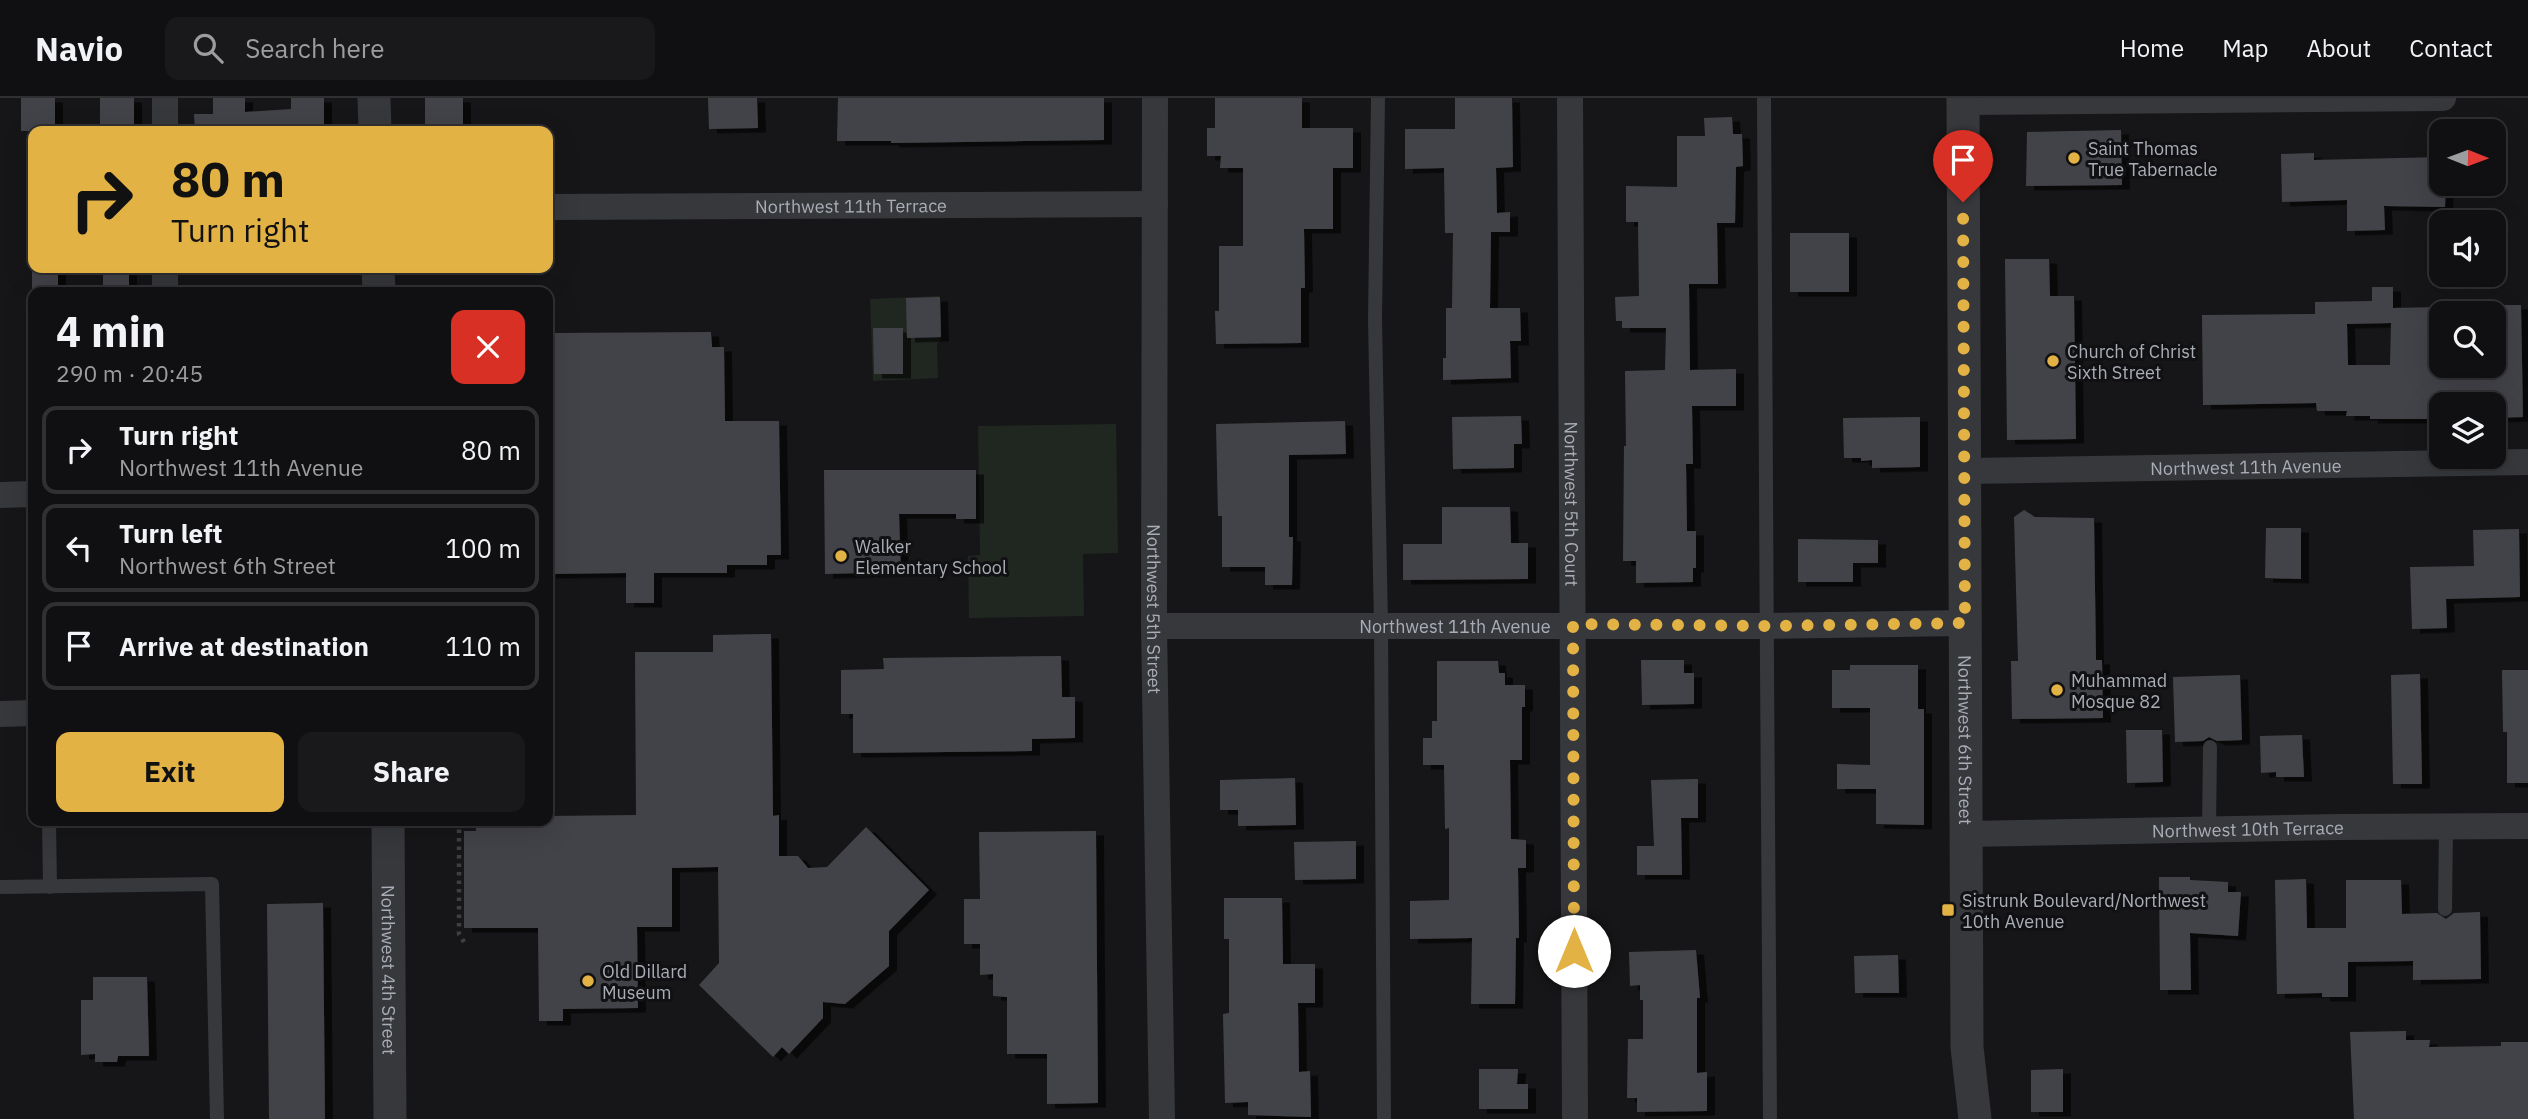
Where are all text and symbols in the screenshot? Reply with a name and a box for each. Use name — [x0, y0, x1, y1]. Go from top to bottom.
search box — [165, 17, 655, 80]
text: Navio — [35, 27, 123, 70]
icon: search — [189, 29, 227, 67]
text: Search here — [245, 31, 385, 65]
text: Home — [2120, 32, 2184, 64]
text: Map — [2222, 32, 2268, 64]
text: About — [2306, 32, 2371, 64]
text: Contact — [2409, 32, 2493, 64]
north arrow — [2429, 119, 2506, 196]
map controls — [2429, 119, 2506, 469]
pin — [1933, 130, 1993, 202]
place label: Saint Thomas True Tabernacle — [2088, 137, 2218, 181]
icon: arrive — [1944, 141, 1982, 179]
text: 80 m — [171, 147, 285, 210]
marker: Saint Thomas True Tabernacle — [2066, 150, 2082, 166]
icon: right — [56, 154, 147, 245]
street label: Northwest 11th Terrace — [755, 194, 947, 217]
text: Turn right — [171, 209, 309, 251]
button: sound — [2429, 210, 2506, 287]
button: search — [2429, 301, 2506, 378]
text: 4 min — [56, 304, 166, 359]
button: close — [451, 310, 525, 384]
place label: Church of Christ Sixth Street — [2067, 340, 2196, 384]
marker: Church of Christ Sixth Street — [2045, 353, 2061, 369]
text: 290 m · 20:45 — [56, 358, 203, 388]
button: layers — [2429, 392, 2506, 469]
text: Turn right — [119, 418, 238, 452]
street label: Northwest 5th Court — [1560, 421, 1584, 587]
icon: right — [60, 431, 98, 469]
text: 80 m — [461, 433, 521, 467]
text: Northwest 11th Avenue — [119, 452, 363, 482]
street label: Northwest 11th Avenue — [2150, 453, 2342, 480]
text: Turn left — [119, 516, 222, 550]
street label: Northwest 5th Street — [1142, 524, 1167, 694]
icon: left — [60, 529, 98, 567]
text: 100 m — [445, 531, 521, 565]
place label: Walker Elementary School — [855, 535, 1007, 579]
marker: Walker Elementary School — [833, 548, 849, 564]
text: Northwest 6th Street — [119, 550, 336, 580]
street label: Northwest 11th Avenue — [1359, 615, 1551, 638]
icon: arrive — [60, 627, 98, 665]
text: Arrive at destination — [119, 629, 369, 663]
text: 110 m — [445, 629, 521, 663]
street label: Northwest 6th Street — [1954, 655, 1978, 825]
place label: Muhammad Mosque 82 — [2071, 669, 2167, 713]
marker: Muhammad Mosque 82 — [2049, 682, 2065, 698]
button: Exit — [56, 732, 284, 812]
button: Share — [298, 732, 525, 812]
street label: Northwest 10th Terrace — [2152, 815, 2344, 842]
street label: Northwest 4th Street — [377, 885, 401, 1055]
place label: Sistrunk Boulevard/Northwest 10th Avenue — [1962, 889, 2206, 933]
marker: Sistrunk Boulevard/Northwest 10th Avenue — [1940, 902, 1956, 918]
position arrow — [1537, 914, 1611, 988]
place label: Old Dillard Museum — [602, 960, 687, 1004]
marker: Old Dillard Museum — [580, 973, 596, 989]

